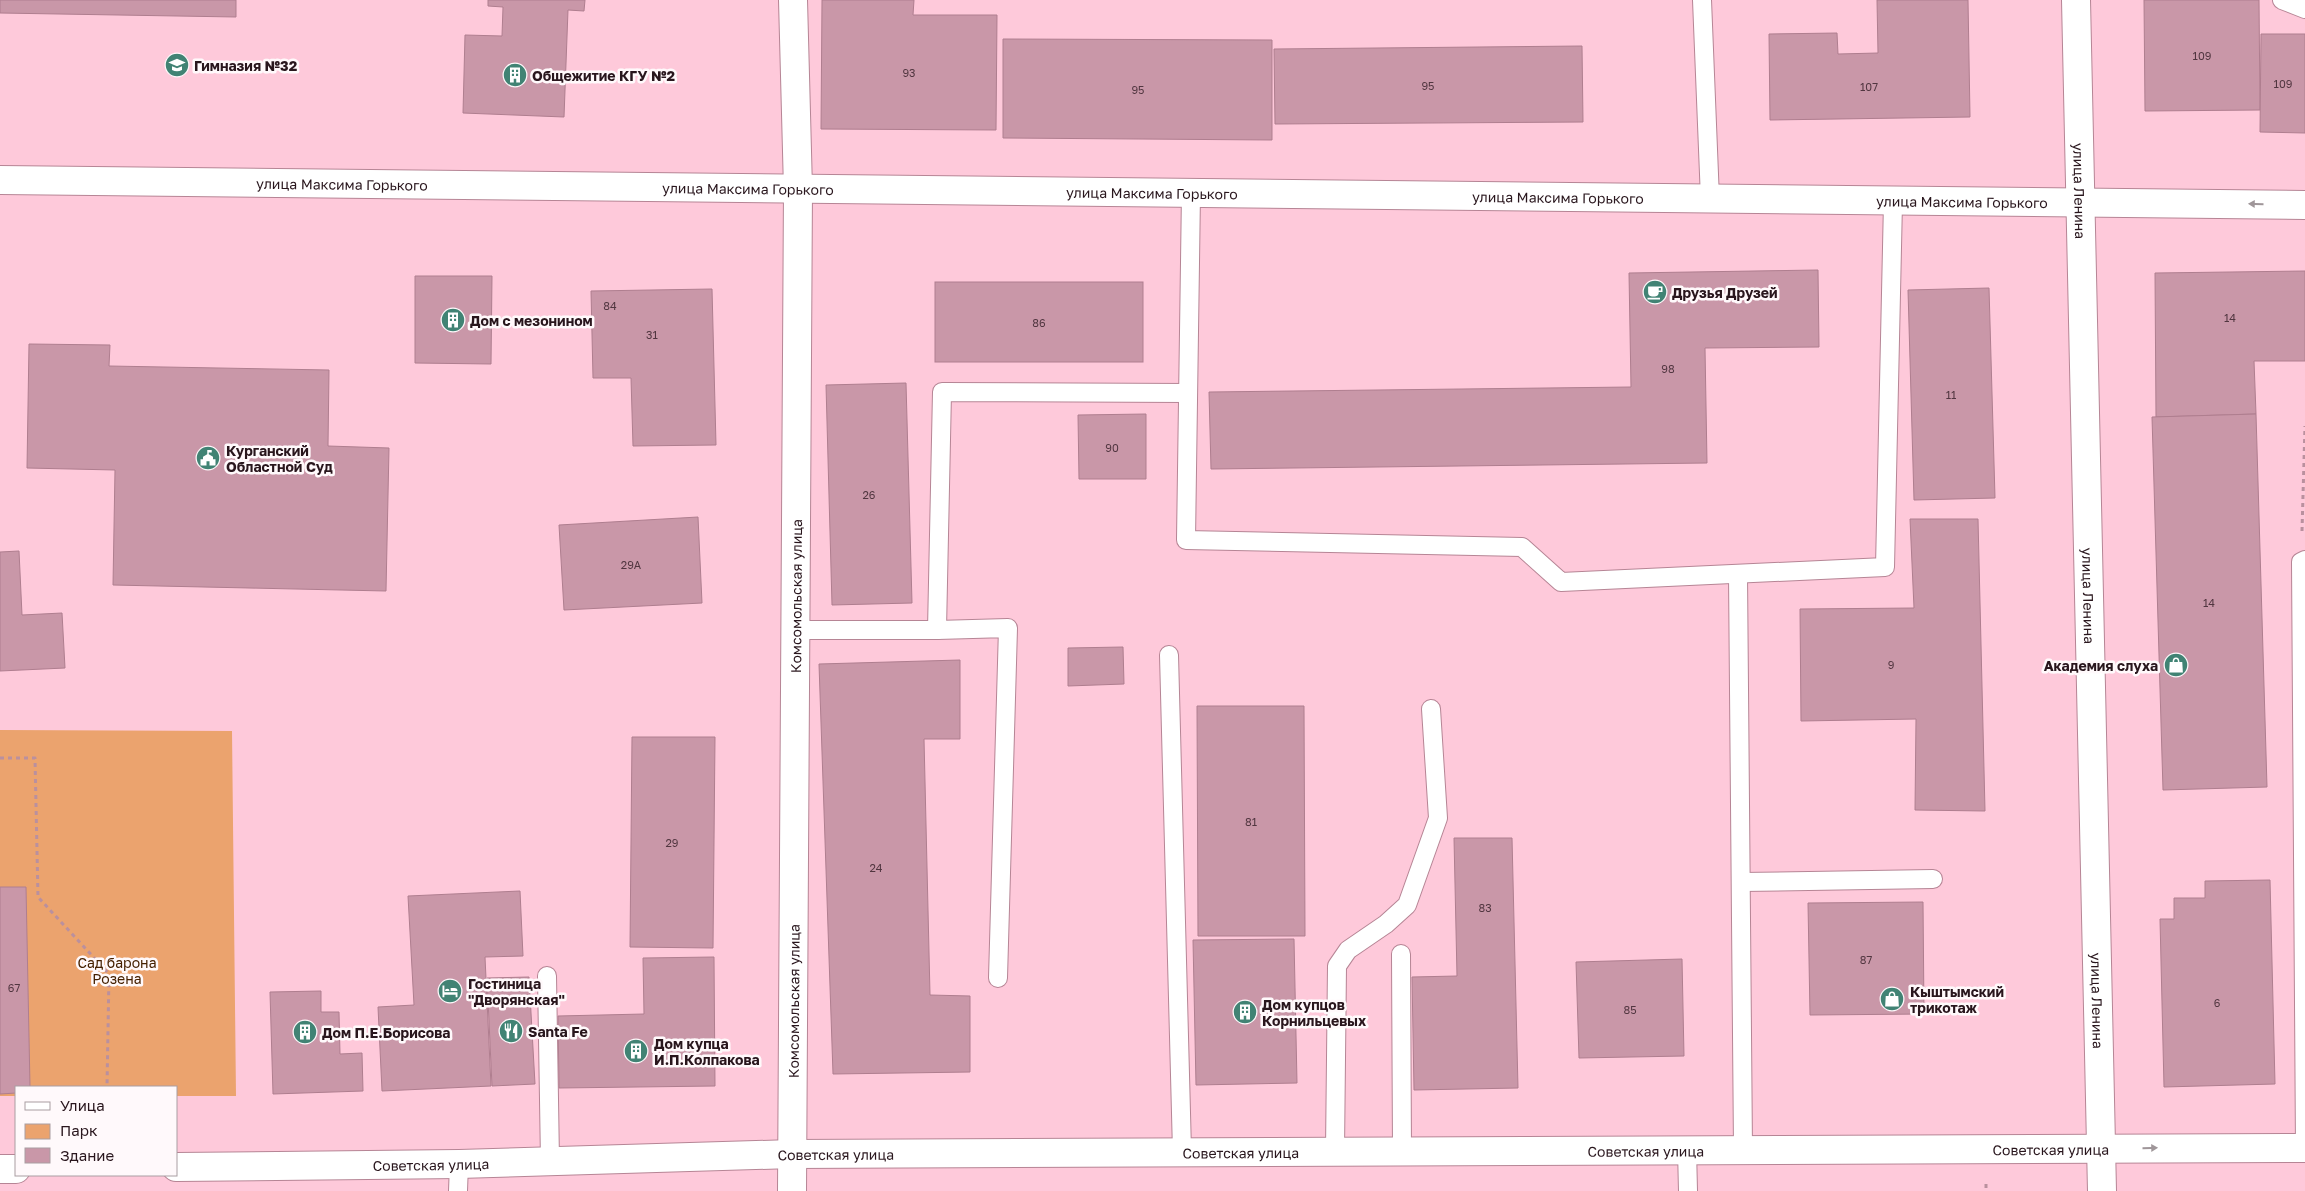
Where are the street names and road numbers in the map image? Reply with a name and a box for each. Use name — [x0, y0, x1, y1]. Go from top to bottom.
street label: улица Ленина — [2071, 143, 2090, 239]
street label: улица Максима Горького — [256, 174, 428, 193]
street label: улица Максима Горького — [662, 179, 834, 198]
street label: улица Максима Горького — [1066, 183, 1238, 202]
street label: улица Максима Горького — [1472, 187, 1644, 206]
street label: улица Максима Горького — [1876, 192, 2048, 211]
street label: Комсомольская улица — [787, 519, 805, 673]
street label: улица Ленина — [2079, 548, 2099, 644]
street label: Комсомольская улица — [784, 924, 802, 1078]
street label: улица Ленина — [2088, 952, 2107, 1049]
street label: Советская улица — [1992, 1140, 2109, 1158]
street label: Советская улица — [1587, 1142, 1704, 1159]
street label: Советская улица — [1182, 1143, 1299, 1161]
street label: Советская улица — [777, 1145, 894, 1163]
street label: Советская улица — [373, 1155, 490, 1173]

